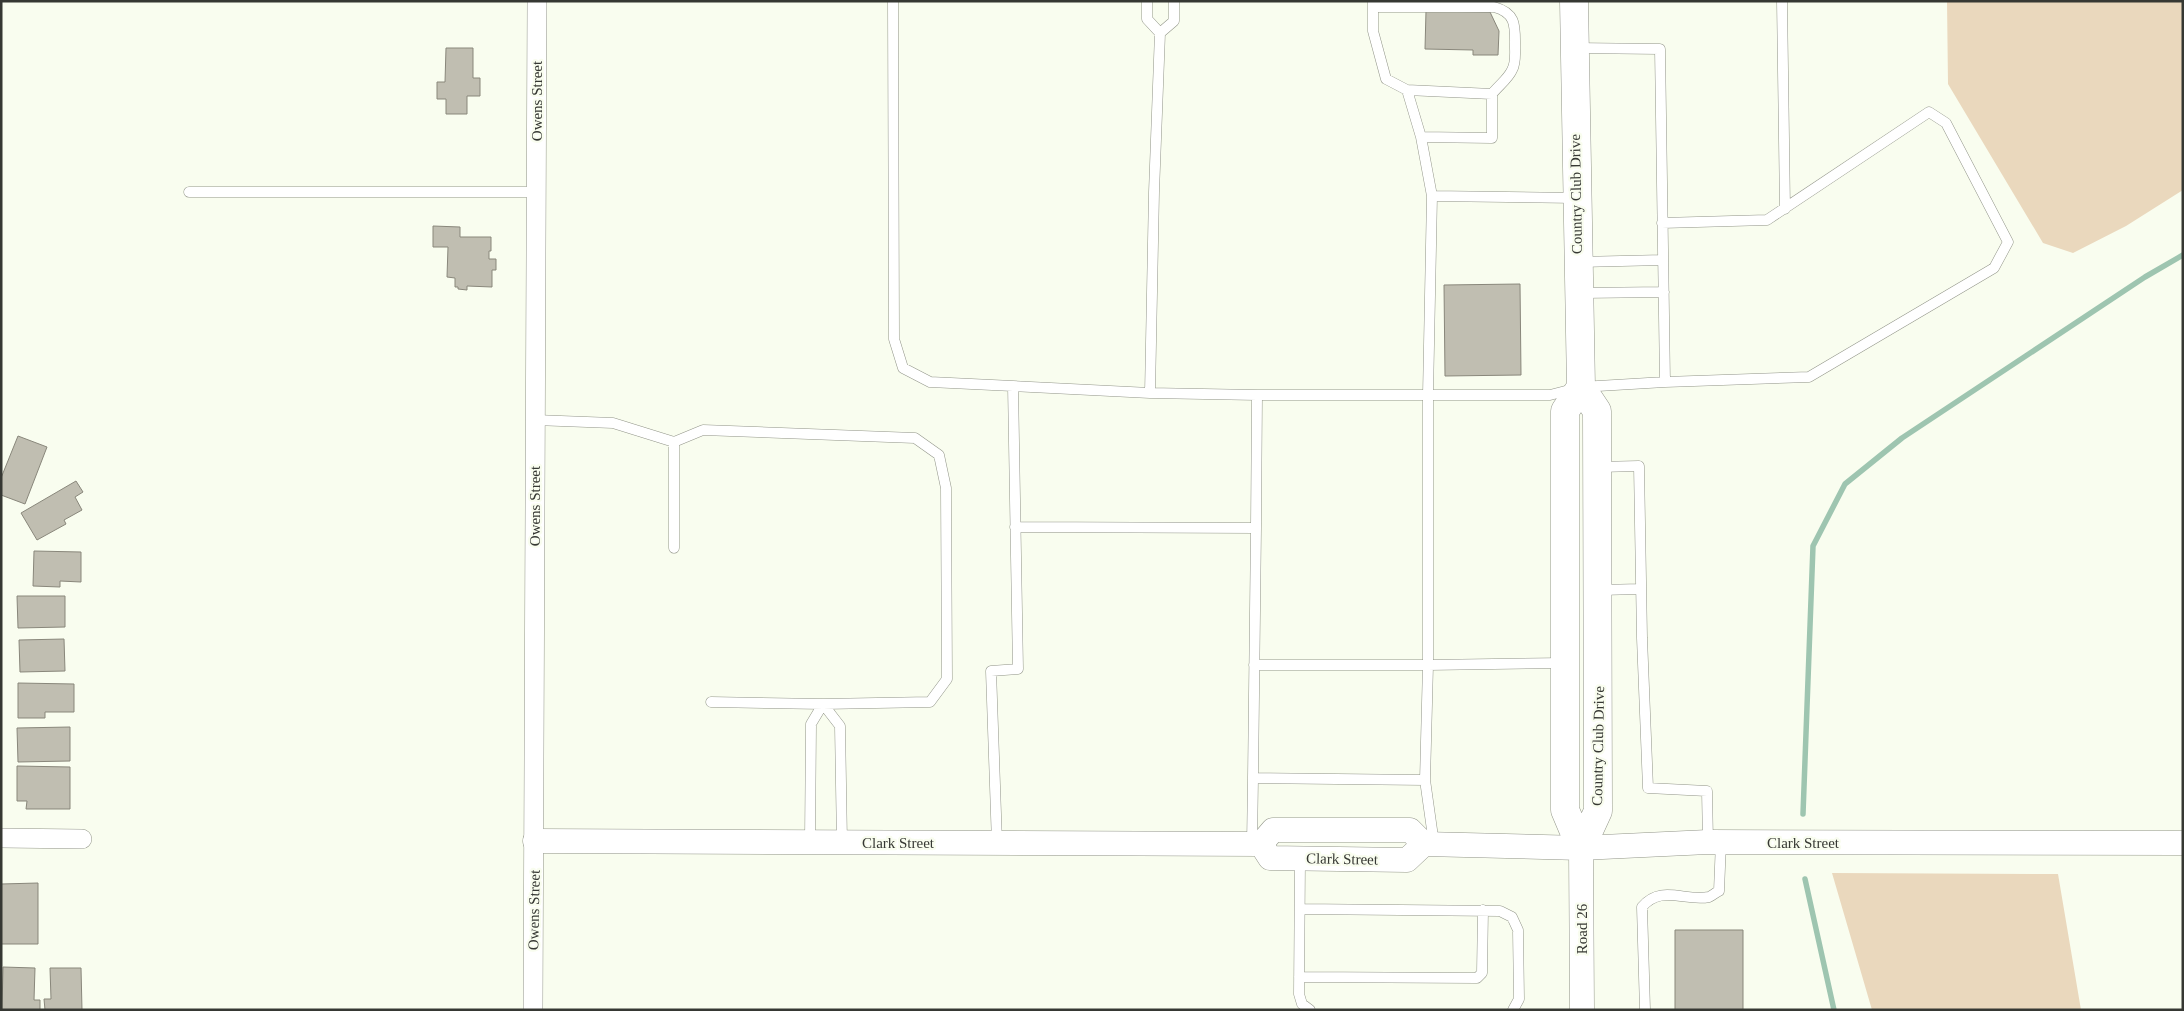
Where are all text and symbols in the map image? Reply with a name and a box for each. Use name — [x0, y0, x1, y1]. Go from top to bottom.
street label: Owens Street — [529, 60, 545, 141]
street label: Country Club Drive — [1567, 134, 1585, 254]
street label: Owens Street — [527, 465, 543, 546]
street label: Country Club Drive — [1589, 686, 1607, 806]
street label: Clark Street — [862, 835, 935, 851]
street label: Clark Street — [1767, 835, 1840, 851]
street label: Clark Street — [1306, 850, 1379, 868]
street label: Owens Street — [525, 869, 543, 950]
street label: Road 26 — [1574, 903, 1590, 954]

